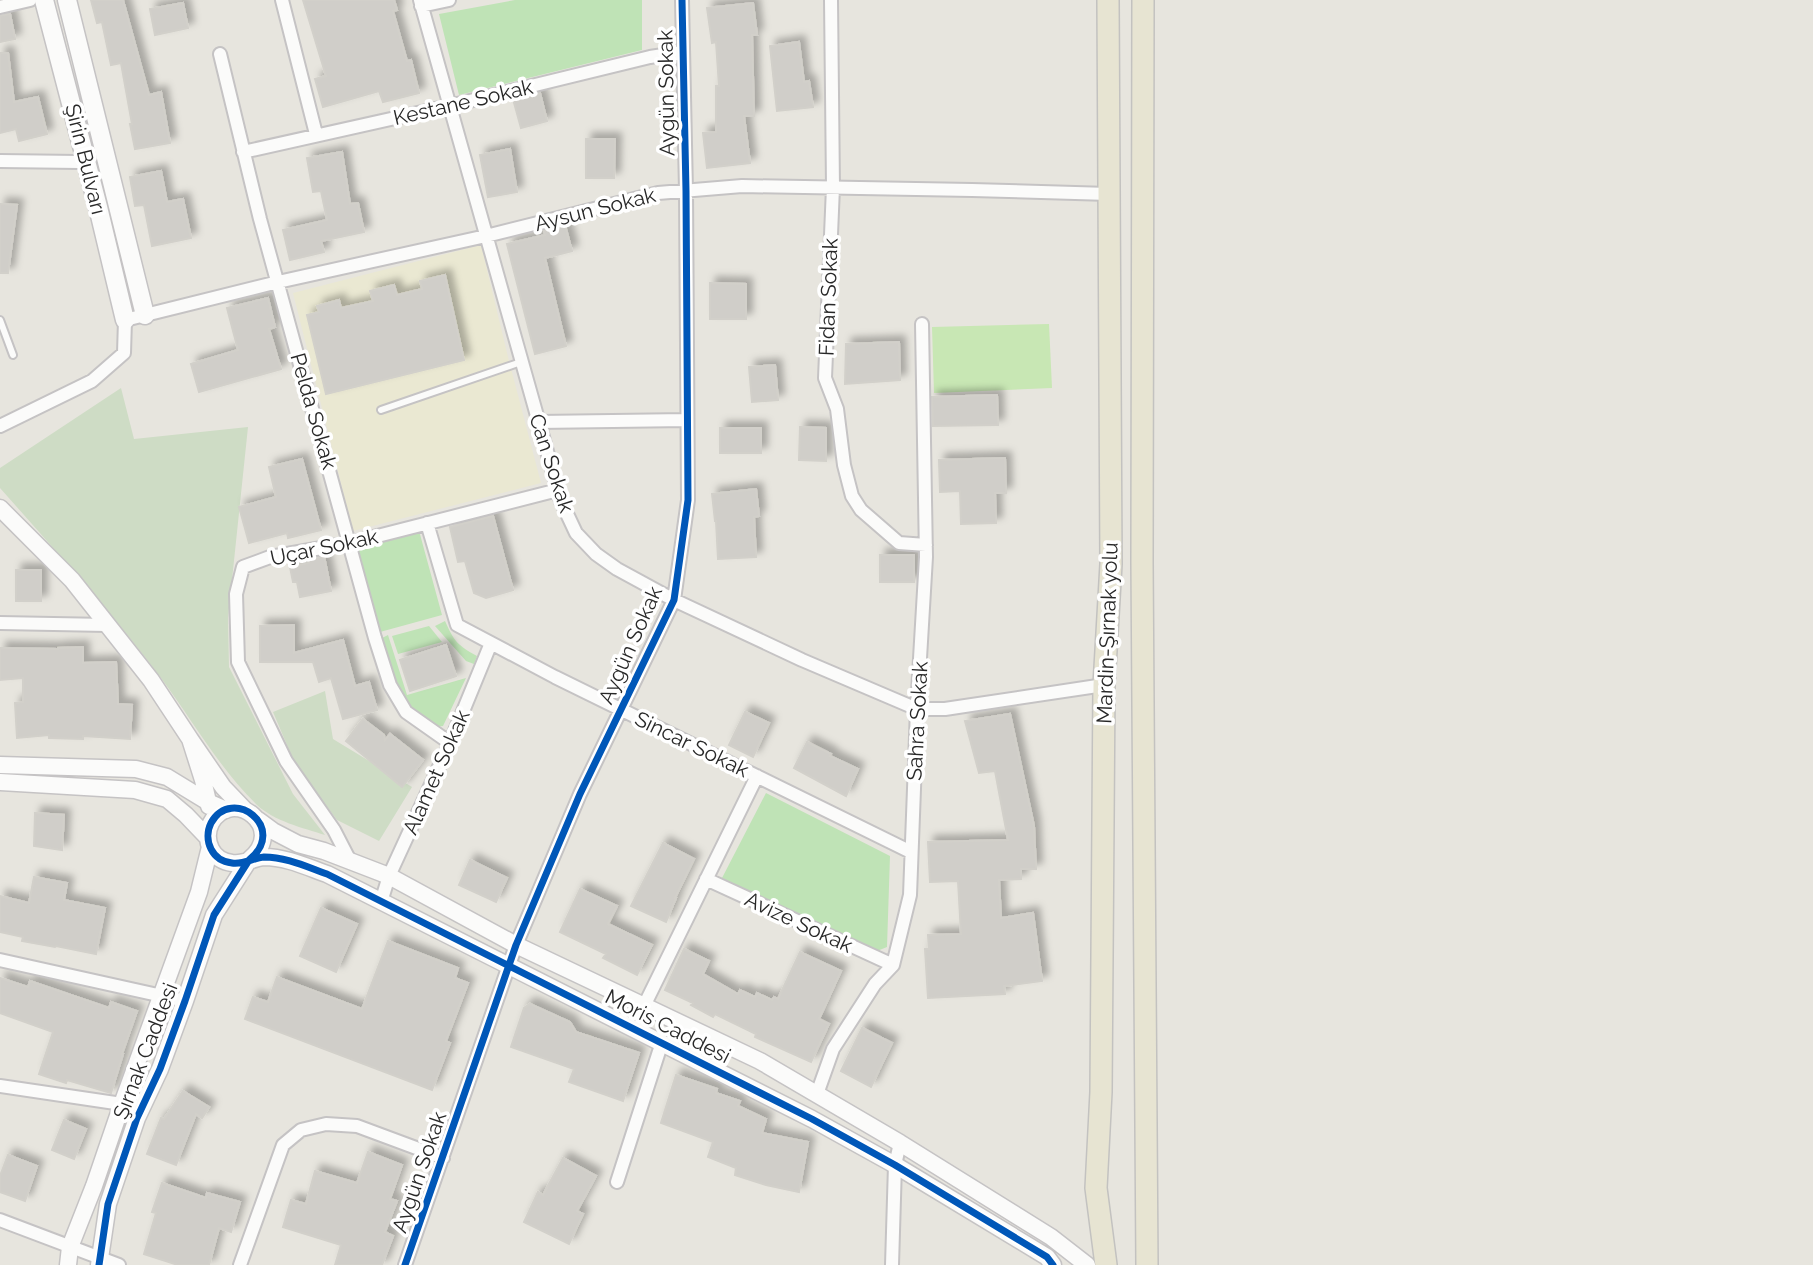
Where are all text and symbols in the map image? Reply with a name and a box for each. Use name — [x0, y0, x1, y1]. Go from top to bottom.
street label: Aygün Sokak — [652, 30, 680, 156]
street label: Kestane Sokak — [391, 74, 535, 130]
street label: Şirin Bulvarı — [60, 101, 112, 217]
street label: Aysun Sokak — [532, 182, 658, 236]
street label: Fidan Sokak — [813, 238, 843, 356]
street label: Pelda Sokak — [285, 350, 343, 472]
street label: Can Sokak — [524, 410, 580, 516]
street label: Uçar Sokak — [268, 523, 380, 571]
street label: Mardin-Şırnak yolu — [1091, 542, 1123, 724]
street label: Aygün Sokak — [593, 582, 667, 708]
street label: Sahra Sokak — [901, 661, 933, 781]
street label: Alamet Sokak — [397, 706, 475, 838]
street label: Sincar Sokak — [631, 706, 753, 782]
street label: Avize Sokak — [741, 886, 857, 958]
street label: Şırnak Caddesi — [108, 979, 182, 1123]
street label: Moris Caddesi — [601, 984, 735, 1068]
street label: Aygün Sokak — [387, 1108, 451, 1236]

